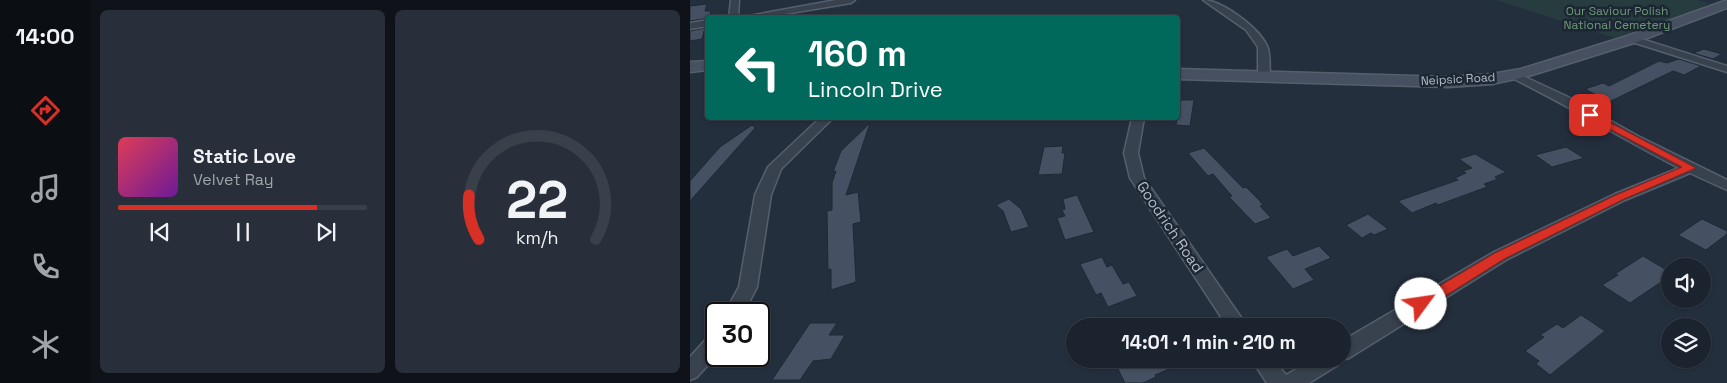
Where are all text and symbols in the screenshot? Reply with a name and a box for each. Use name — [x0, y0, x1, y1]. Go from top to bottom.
park label: Our Saviour Polish National Cemetery — [1564, 3, 1670, 33]
text: 14:00 — [15, 22, 75, 50]
text: 160 m — [808, 32, 907, 76]
icon: left — [725, 35, 790, 100]
street label: Neipsic Road — [1420, 69, 1496, 89]
text: Lincoln Drive — [808, 75, 943, 103]
icon: directions — [28, 93, 63, 128]
pin — [1569, 94, 1611, 136]
icon: arrive — [1576, 101, 1604, 129]
text: Static Love — [193, 144, 296, 169]
text: 22 — [507, 167, 568, 233]
text: Velvet Ray — [193, 169, 274, 190]
icon: music — [28, 171, 63, 206]
street label: Goodrich Road — [1133, 177, 1208, 276]
icon: previous — [146, 218, 174, 246]
icon: pause — [229, 218, 257, 246]
icon: next — [312, 218, 340, 246]
text: km/h — [516, 226, 559, 249]
icon: phone — [28, 249, 63, 284]
map controls — [1661, 258, 1711, 368]
button: sound — [1661, 258, 1711, 308]
position arrow — [1394, 277, 1446, 329]
speed limit sign: 30 — [705, 302, 770, 367]
button: layers — [1661, 318, 1711, 368]
icon: climate — [28, 327, 63, 362]
text: 14:01 · 1 min · 210 m — [1121, 330, 1296, 355]

